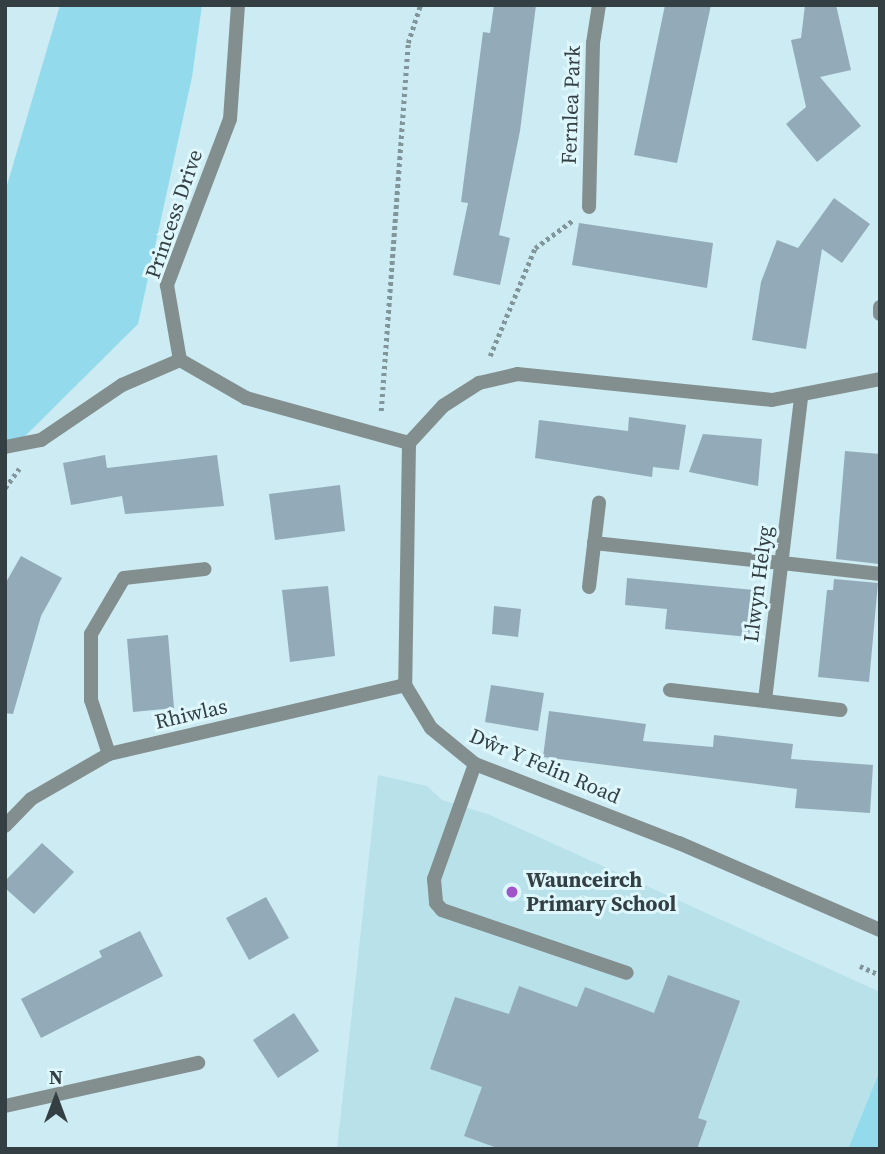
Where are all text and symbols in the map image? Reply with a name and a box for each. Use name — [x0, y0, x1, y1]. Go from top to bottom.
street label: Fernlea Park — [556, 45, 586, 165]
street label: Princess Drive — [140, 146, 208, 282]
street label: Llwyn Helyg — [738, 524, 778, 644]
street label: Rhiwlas — [152, 693, 230, 735]
street label: Dŵr Y Felin Road — [465, 723, 625, 809]
place label: Waunceirch Primary School — [526, 867, 676, 917]
marker: Waunceirch Primary School — [504, 884, 520, 900]
north arrow — [21, 1063, 91, 1133]
text: N — [49, 1064, 63, 1090]

